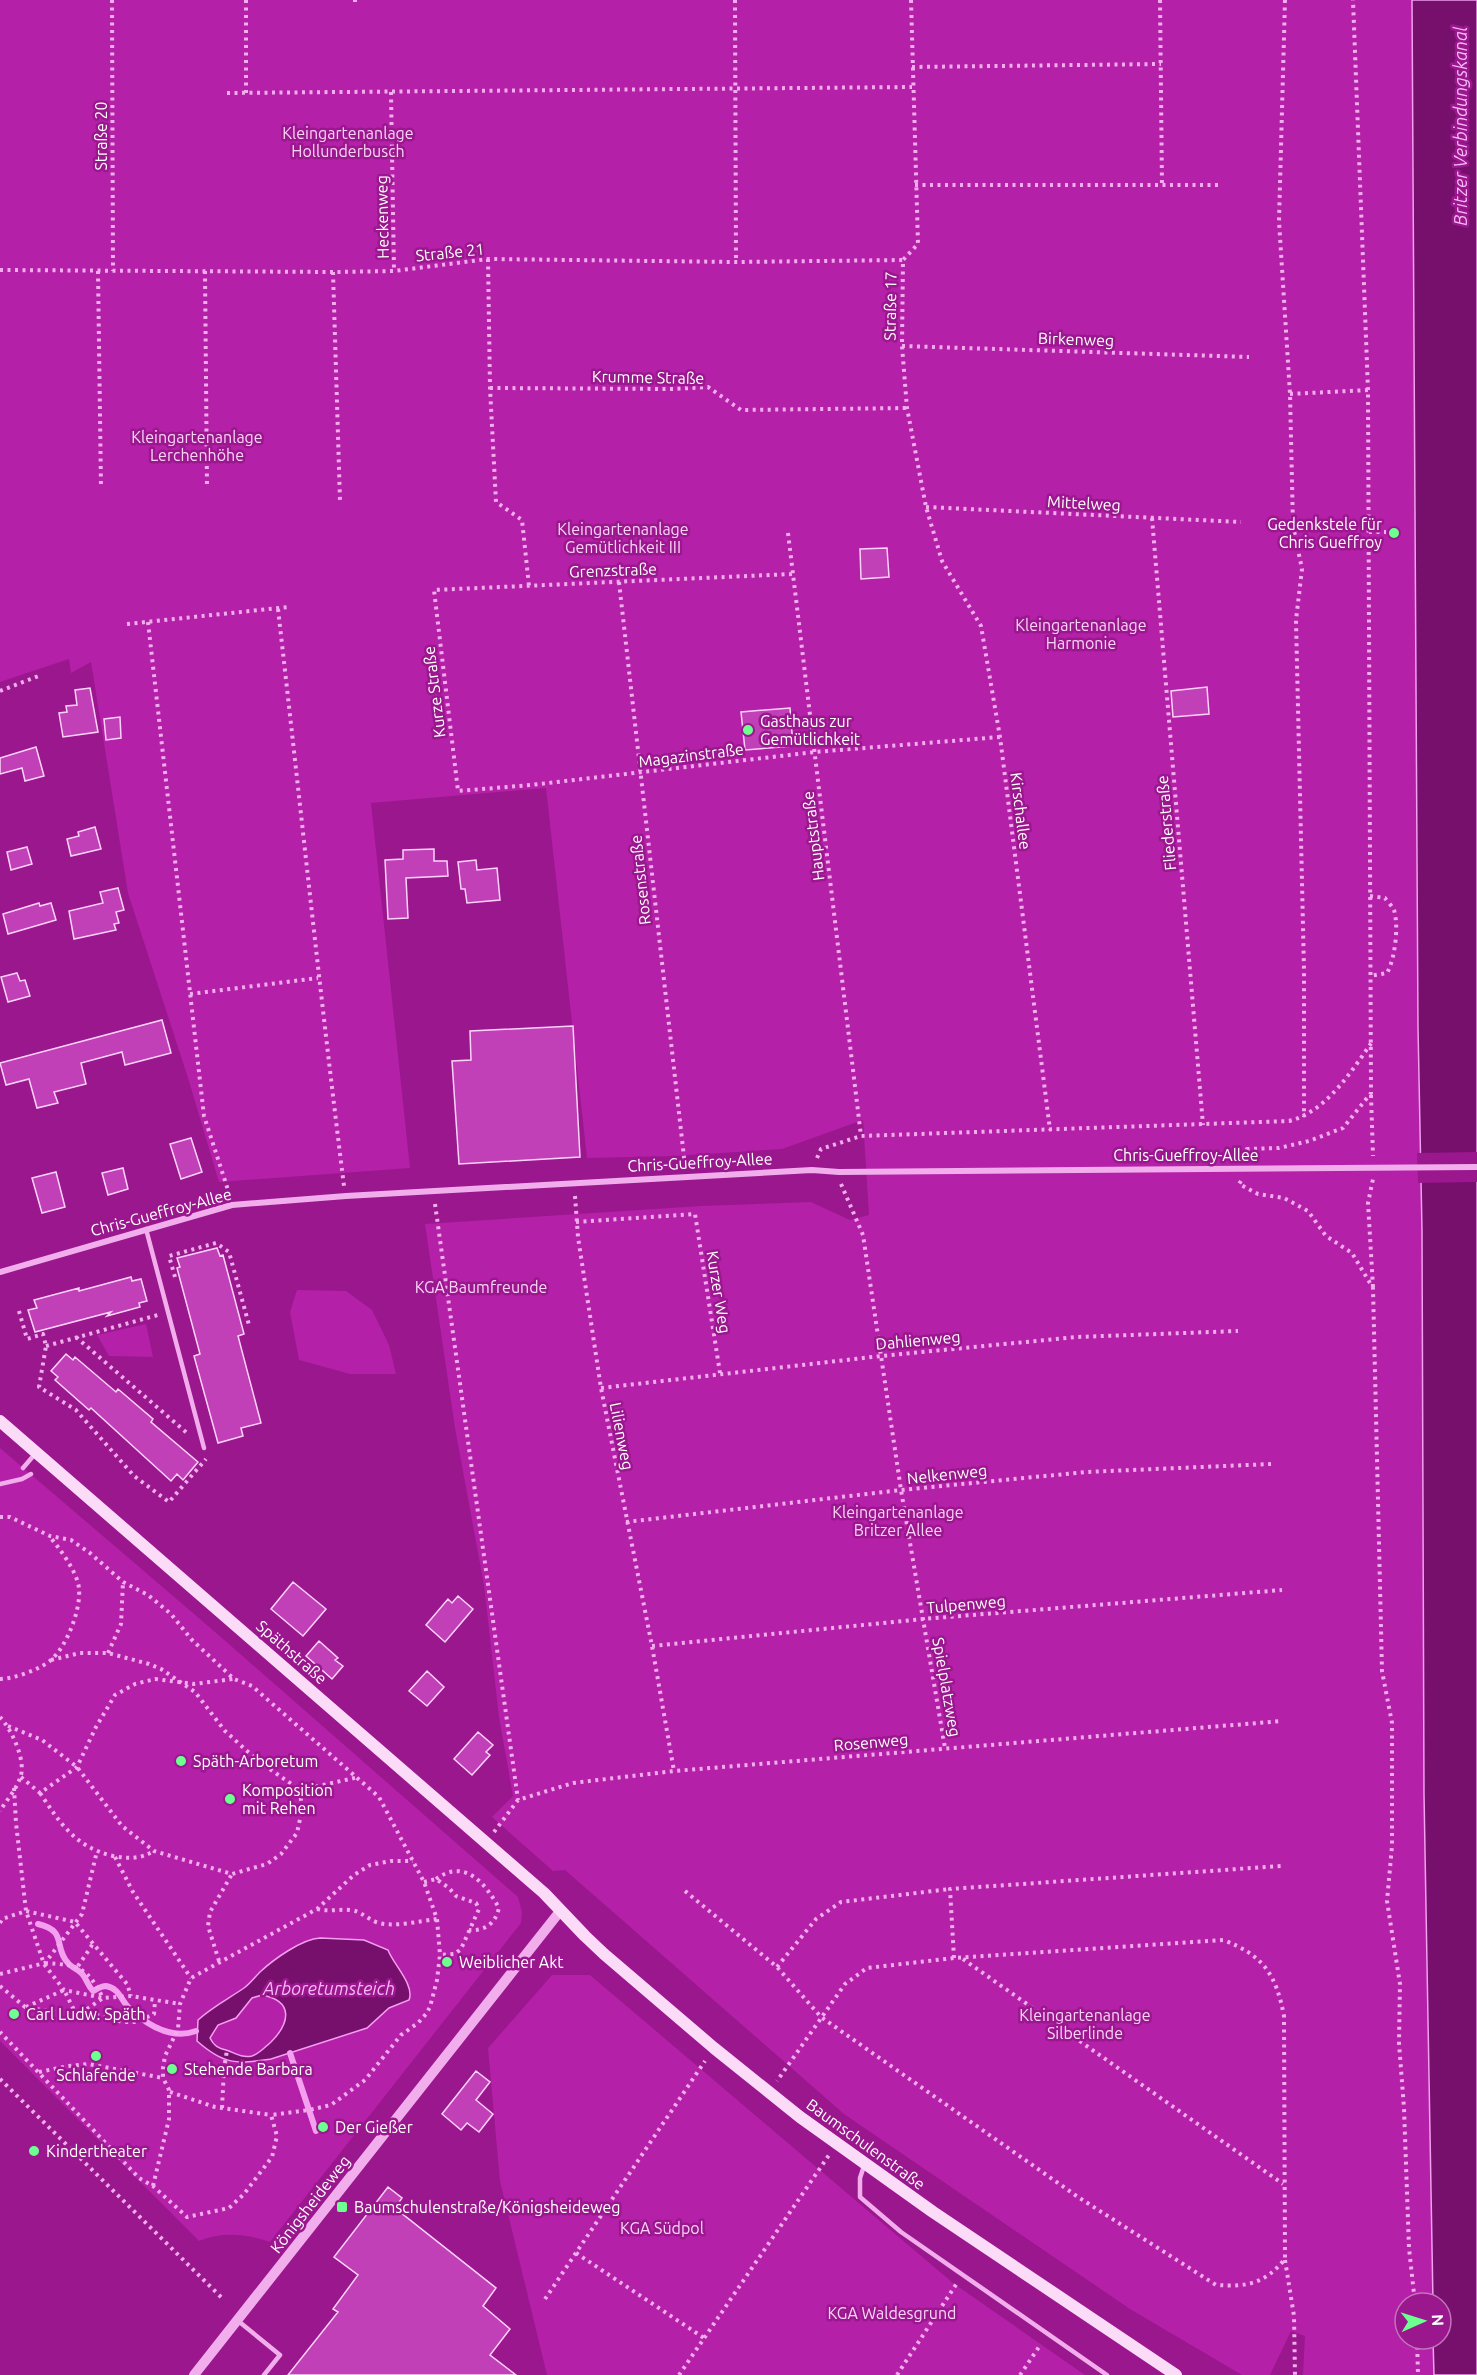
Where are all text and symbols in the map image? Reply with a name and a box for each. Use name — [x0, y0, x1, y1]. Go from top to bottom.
water label: Britzer Verbindungskanal — [1450, 26, 1470, 226]
street label: Straße 20 — [92, 101, 110, 171]
park label: Kleingartenanlage Hollunderbusch — [282, 124, 414, 160]
street label: Heckenweg — [372, 175, 392, 259]
street label: Straße 21 — [415, 239, 485, 265]
street label: Straße 17 — [880, 271, 900, 341]
street label: Birkenweg — [1038, 329, 1114, 349]
street label: Krumme Straße — [592, 367, 704, 387]
park label: Kleingartenanlage Lerchenhöhe — [131, 428, 263, 464]
street label: Mittelweg — [1047, 492, 1121, 514]
place label: Gedenkstele für Chris Gueffroy — [1267, 515, 1382, 551]
park label: Kleingartenanlage Gemütlichkeit III — [557, 520, 689, 556]
marker: Gedenkstele für Chris Gueffroy — [1387, 526, 1401, 540]
street label: Grenzstraße — [569, 559, 657, 581]
park label: Kleingartenanlage Harmonie — [1015, 616, 1147, 652]
street label: Kurze Straße — [419, 645, 449, 739]
place label: Gasthaus zur Gemütlichkeit — [760, 712, 861, 748]
marker: Gasthaus zur Gemütlichkeit — [741, 723, 755, 737]
street label: Magazinstraße — [637, 740, 745, 770]
street label: Kirschallee — [1007, 771, 1035, 851]
street label: Fliederstraße — [1153, 775, 1179, 871]
street label: Hauptstraße — [799, 790, 827, 882]
street label: Rosenstraße — [626, 834, 654, 926]
street label: Chris-Gueffroy-Allee — [1113, 1146, 1259, 1164]
street label: Chris-Gueffroy-Allee — [627, 1149, 773, 1175]
street label: Chris-Gueffroy-Allee — [88, 1184, 234, 1240]
street label: Kurzer Weg — [704, 1249, 734, 1335]
park label: KGA Baumfreunde — [415, 1278, 547, 1296]
street label: Dahlienweg — [875, 1327, 961, 1353]
street label: Lilienweg — [607, 1401, 637, 1471]
street label: Nelkenweg — [906, 1461, 988, 1487]
park label: Kleingartenanlage Britzer Allee — [832, 1503, 964, 1539]
street label: Tulpenweg — [926, 1592, 1006, 1616]
street label: Späthstraße — [253, 1617, 331, 1687]
street label: Spielplatzweg — [929, 1636, 965, 1738]
street label: Rosenweg — [833, 1730, 909, 1754]
place label: Späth-Arboretum — [193, 1752, 318, 1770]
marker: Späth-Arboretum — [174, 1754, 188, 1768]
place label: Komposition mit Rehen — [242, 1781, 333, 1817]
marker: Komposition mit Rehen — [223, 1792, 237, 1806]
place label: Weiblicher Akt — [459, 1953, 564, 1971]
marker: Weiblicher Akt — [440, 1955, 454, 1969]
water label: Arboretumsteich — [262, 1978, 395, 1998]
place label: Carl Ludw. Späth — [26, 2005, 146, 2023]
park label: Kleingartenanlage Silberlinde — [1019, 2006, 1151, 2042]
marker: Carl Ludw. Späth — [7, 2007, 21, 2021]
marker: Schlafende — [89, 2049, 103, 2063]
place label: Stehende Barbara — [184, 2060, 313, 2078]
marker: Stehende Barbara — [165, 2062, 179, 2076]
place label: Schlafende — [56, 2066, 136, 2084]
street label: Baumschulenstraße — [803, 2095, 929, 2193]
place label: Der Gießer — [335, 2118, 413, 2136]
marker: Der Gießer — [316, 2120, 330, 2134]
place label: Kindertheater — [46, 2142, 147, 2160]
marker: Kindertheater — [27, 2144, 41, 2158]
street label: Königsheideweg — [266, 2152, 354, 2256]
place label: Baumschulenstraße/Königsheideweg — [354, 2198, 621, 2216]
marker: Baumschulenstraße/Königsheideweg — [335, 2200, 349, 2214]
park label: KGA Südpol — [620, 2219, 704, 2237]
north arrow — [1393, 2291, 1453, 2351]
park label: KGA Waldesgrund — [828, 2304, 956, 2322]
text: N — [1429, 2314, 1447, 2327]

